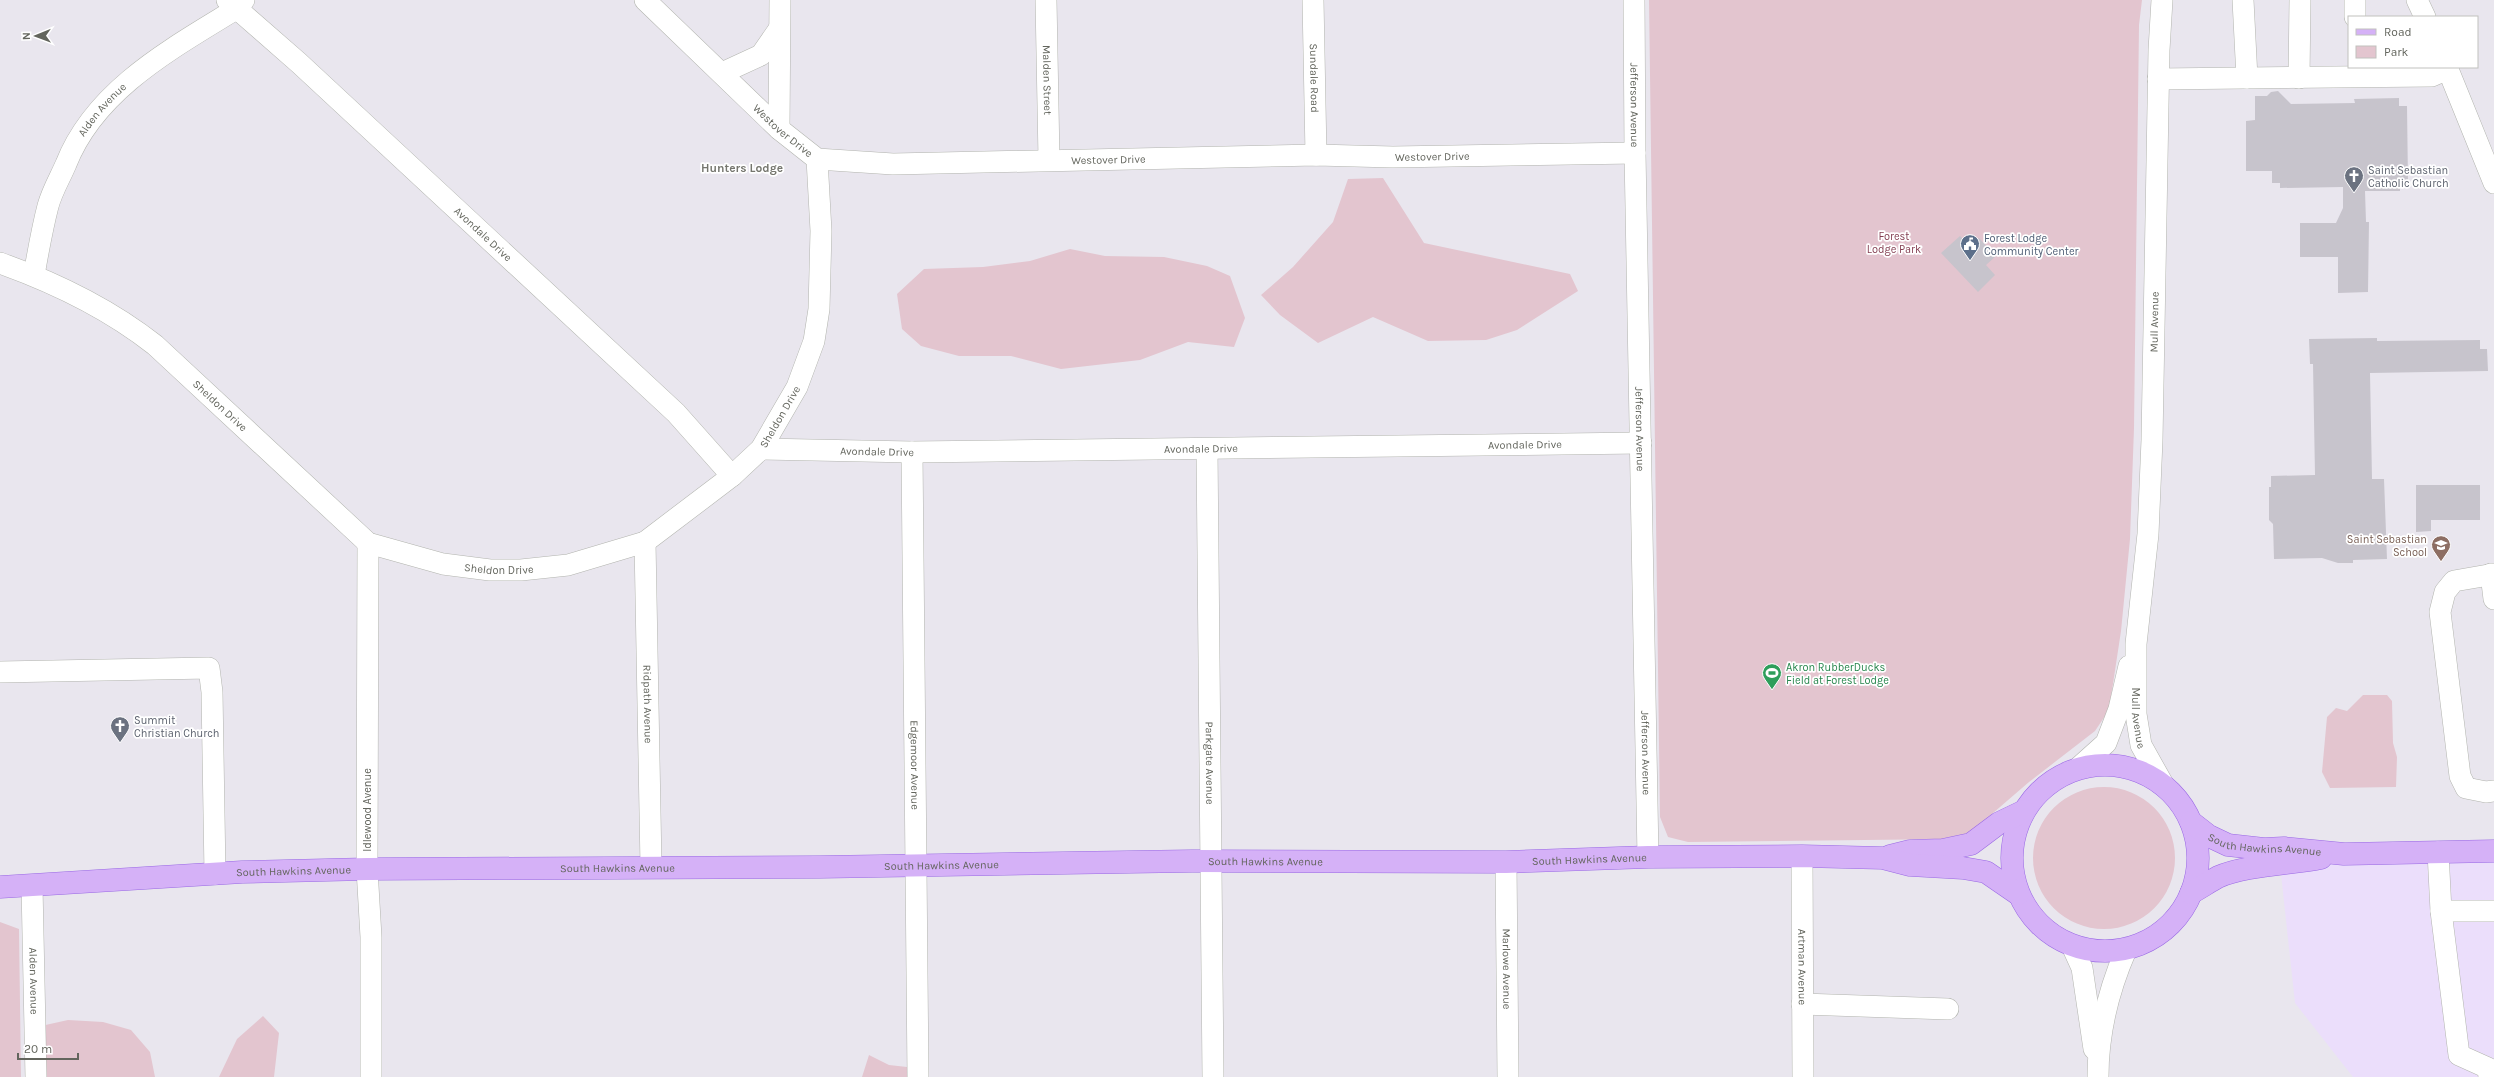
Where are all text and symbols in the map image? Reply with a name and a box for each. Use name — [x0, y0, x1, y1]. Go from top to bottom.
north arrow — [16, 16, 56, 56]
legend — [2348, 16, 2478, 68]
text: Road — [2384, 25, 2412, 39]
text: N — [20, 32, 33, 40]
street label: Sundale Road — [1307, 43, 1321, 113]
street label: Malden Street — [1040, 45, 1054, 115]
text: Park — [2384, 45, 2409, 59]
street label: Jefferson Avenue — [1627, 63, 1641, 148]
street label: Alden Avenue — [75, 80, 129, 139]
street label: Westover Drive — [750, 102, 815, 160]
street label: Westover Drive — [1395, 150, 1470, 164]
street label: Westover Drive — [1071, 153, 1146, 167]
district label: Hunters Lodge — [701, 161, 783, 175]
place label: Saint Sebastian Catholic Church — [2368, 164, 2449, 190]
church icon: Saint Sebastian Catholic Church — [2343, 165, 2365, 193]
street label: Avondale Drive — [451, 204, 515, 265]
park label: Forest Lodge Park — [1867, 230, 1921, 256]
place label: Forest Lodge Community Center — [1984, 232, 2079, 258]
public building icon: Forest Lodge Community Center — [1959, 233, 1981, 261]
street label: Mull Avenue — [2147, 291, 2162, 353]
street label: Sheldon Drive — [190, 377, 250, 435]
street label: Sheldon Drive — [757, 383, 803, 450]
street label: Jefferson Avenue — [1632, 387, 1647, 472]
street label: Avondale Drive — [1488, 438, 1562, 452]
street label: Avondale Drive — [1164, 442, 1238, 456]
street label: Avondale Drive — [840, 445, 914, 459]
place label: Saint Sebastian School — [2347, 533, 2427, 559]
school or university icon: Saint Sebastian School — [2430, 534, 2452, 562]
street label: Sheldon Drive — [463, 561, 535, 577]
place label: Akron RubberDucks Field at Forest Lodge — [1786, 661, 1889, 687]
sports icon: Akron RubberDucks Field at Forest Lodge — [1761, 662, 1783, 690]
street label: Ridpath Avenue — [640, 665, 655, 744]
street label: Mull Avenue — [2129, 688, 2148, 752]
street label: Jefferson Avenue — [1638, 710, 1653, 796]
place label: Summit Christian Church — [134, 714, 219, 740]
church icon: Summit Christian Church — [109, 715, 131, 743]
street label: Edgemoor Avenue — [908, 720, 921, 810]
street label: Parkgate Avenue — [1203, 721, 1216, 805]
street label: Idlewood Avenue — [361, 768, 374, 852]
street label: South Hawkins Avenue — [2206, 830, 2322, 859]
street label: South Hawkins Avenue — [1532, 851, 1647, 868]
street label: South Hawkins Avenue — [1208, 855, 1323, 868]
street label: South Hawkins Avenue — [884, 858, 999, 873]
street label: South Hawkins Avenue — [560, 862, 675, 875]
street label: South Hawkins Avenue — [236, 863, 351, 879]
street label: Marlowe Avenue — [1500, 928, 1513, 1010]
street label: Artman Avenue — [1795, 929, 1809, 1006]
street label: Alden Avenue — [26, 947, 41, 1015]
scale bar — [18, 1035, 78, 1061]
text: 20 m — [24, 1042, 52, 1056]

